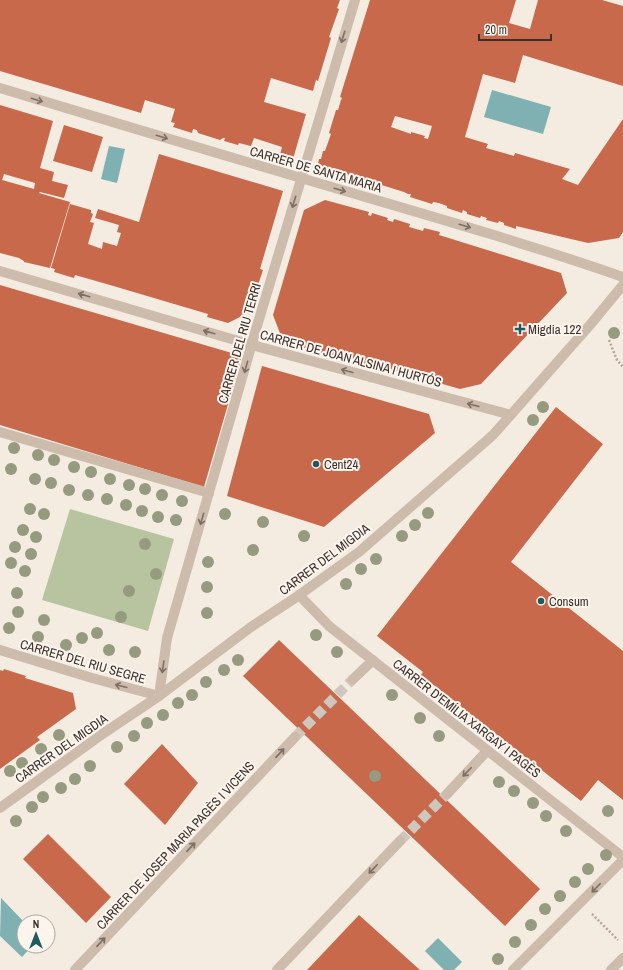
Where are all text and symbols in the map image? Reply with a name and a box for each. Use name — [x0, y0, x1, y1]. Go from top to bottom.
scale bar — [479, 16, 551, 42]
text: 20 m — [485, 22, 507, 38]
one-way arrow — [339, 31, 346, 44]
one-way arrow — [31, 97, 44, 104]
one-way arrow — [155, 134, 168, 141]
street label: CARRER DE SANTA MARIA — [248, 142, 385, 197]
one-way arrow — [334, 186, 347, 194]
one-way arrow — [290, 195, 297, 208]
one-way arrow — [458, 223, 471, 230]
street label: CARRER DEL RIU TERRI — [214, 281, 265, 405]
one-way arrow — [78, 291, 91, 298]
place label: Migdia 122 — [528, 321, 581, 338]
marker: Migdia 122 — [515, 324, 525, 334]
street label: CARRER DE JOAN ALSINA I HURTÓS — [258, 326, 444, 391]
one-way arrow — [202, 328, 215, 335]
one-way arrow — [242, 360, 249, 373]
one-way arrow — [341, 367, 354, 374]
one-way arrow — [467, 400, 480, 408]
place label: Cent24 — [324, 456, 358, 473]
marker: Cent24 — [311, 459, 321, 469]
one-way arrow — [198, 512, 205, 525]
street label: CARRER DEL MIGDIA — [276, 519, 374, 599]
place label: Consum — [549, 593, 589, 610]
marker: Consum — [536, 596, 546, 606]
street label: CARRER DEL RIU SEGRE — [18, 635, 148, 688]
street label: CARRER D'EMÍLIA XARGAY I PAGÈS — [389, 655, 544, 782]
one-way arrow — [159, 660, 167, 673]
one-way arrow — [115, 682, 128, 689]
street label: CARRER DEL MIGDIA — [12, 710, 112, 787]
one-way arrow — [275, 748, 284, 758]
street label: CARRER DE JOSEP MARIA PAGÈS I VICENS — [93, 758, 258, 933]
one-way arrow — [462, 767, 471, 777]
one-way arrow — [186, 842, 196, 852]
one-way arrow — [368, 864, 378, 874]
one-way arrow — [591, 883, 601, 893]
north arrow — [16, 914, 56, 954]
text: N — [33, 917, 39, 931]
one-way arrow — [97, 937, 106, 947]

